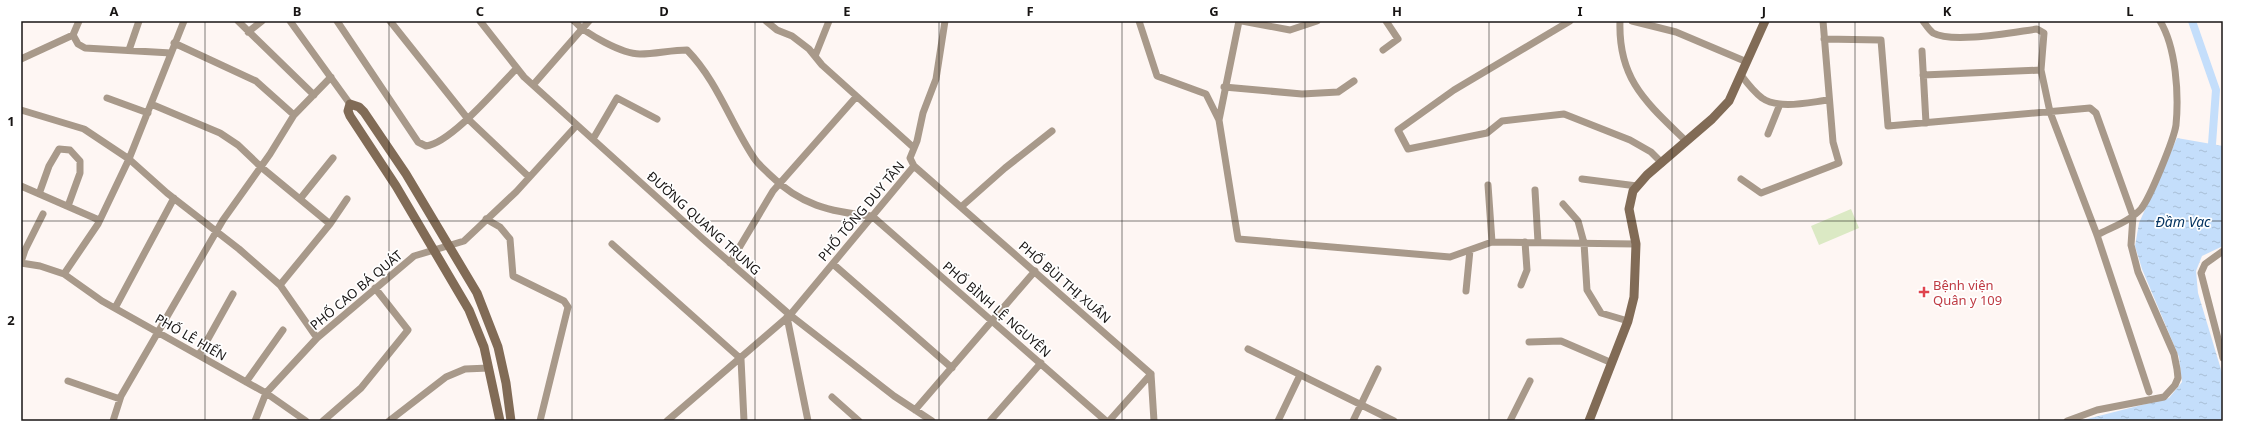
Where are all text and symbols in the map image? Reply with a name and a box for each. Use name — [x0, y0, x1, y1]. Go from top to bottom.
text: A — [110, 2, 119, 20]
text: B — [293, 2, 301, 20]
text: C — [476, 2, 484, 20]
text: D — [659, 2, 669, 20]
text: E — [843, 2, 851, 20]
text: F — [1026, 2, 1034, 20]
text: G — [1209, 2, 1219, 20]
text: H — [1392, 2, 1402, 20]
text: I — [1577, 2, 1583, 20]
text: J — [1761, 2, 1766, 20]
text: K — [1943, 2, 1952, 20]
text: L — [2126, 2, 2134, 20]
text: 1 — [7, 112, 15, 130]
street label: PHỐ TỐNG DUY TÂN — [814, 157, 908, 265]
street label: ĐƯỜNG QUANG TRUNG — [643, 167, 765, 279]
water label: Đầm Vạc — [2156, 212, 2211, 231]
street label: PHỐ BÙI THỊ XUÂN — [1015, 237, 1115, 327]
street label: PHỐ CAO BÁ QUÁT — [306, 246, 406, 334]
street label: PHỐ BÌNH LỆ NGUYÊN — [939, 257, 1055, 361]
place label: Bệnh viện Quân y 109 — [1933, 276, 2002, 309]
marker: Bệnh viện Quân y 109 — [1918, 286, 1930, 298]
street label: PHỐ LÊ HIẾN — [152, 309, 230, 365]
text: 2 — [7, 311, 15, 329]

